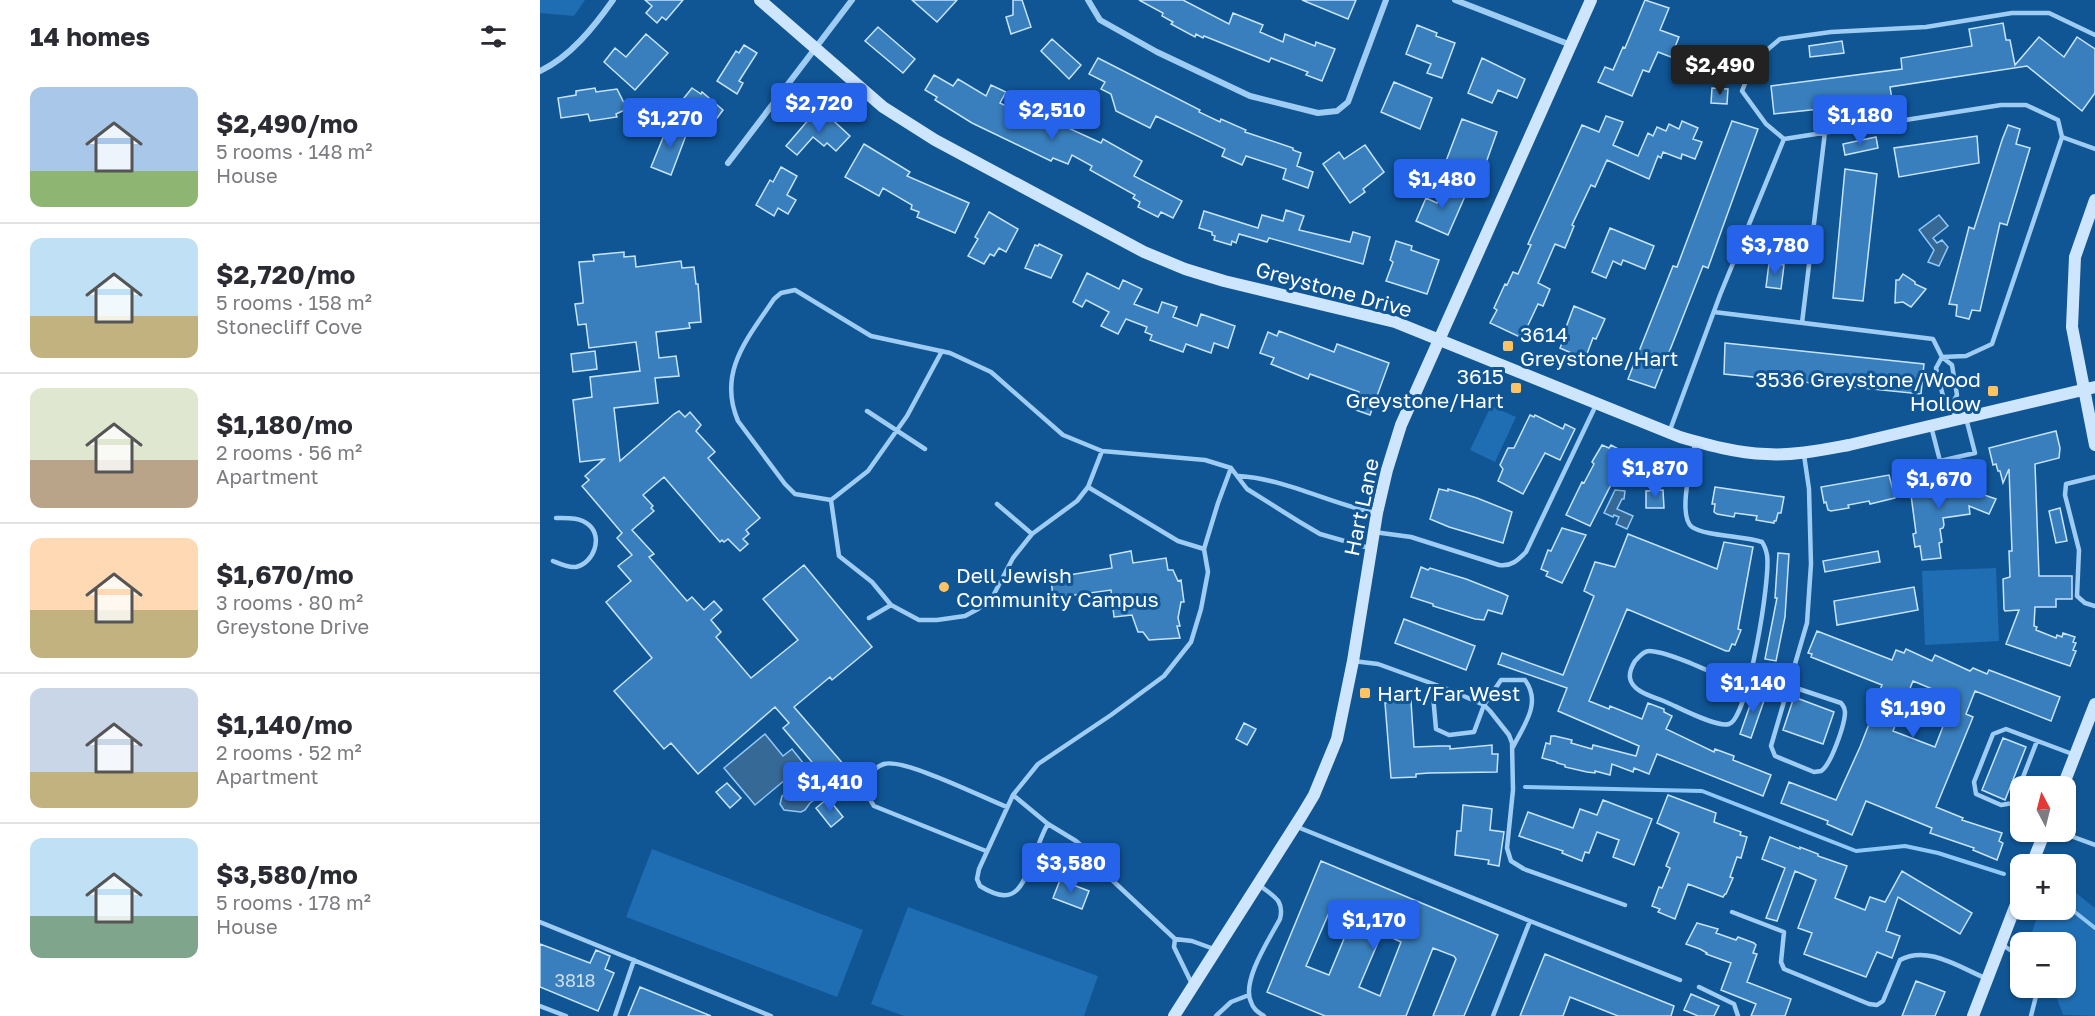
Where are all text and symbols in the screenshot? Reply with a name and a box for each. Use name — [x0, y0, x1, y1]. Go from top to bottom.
icon: filters — [477, 20, 510, 53]
text: 14 homes — [30, 21, 150, 52]
pin: $2,490 — [1671, 45, 1769, 96]
text: $2,490 — [1685, 52, 1755, 76]
pin: $2,720 — [770, 83, 868, 134]
text: $2,720 — [785, 90, 853, 114]
pin: $2,510 — [1003, 90, 1101, 141]
pin: $1,180 — [1811, 95, 1909, 146]
text: $2,510 — [1018, 97, 1086, 121]
pin: $1,270 — [621, 98, 719, 149]
text: $1,180 — [1827, 102, 1893, 126]
text: $1,270 — [637, 105, 703, 129]
text: $2,490/mo — [216, 108, 358, 139]
icon: home — [78, 111, 150, 183]
text: 5 rooms · 148 m² — [216, 139, 373, 163]
pin: $1,480 — [1393, 159, 1491, 210]
text: House — [216, 163, 278, 187]
text: $1,480 — [1408, 166, 1476, 190]
pin: $3,780 — [1726, 225, 1824, 276]
text: $3,780 — [1741, 232, 1809, 256]
street label: Greystone Drive — [1253, 256, 1415, 322]
text: $2,720/mo — [216, 259, 355, 290]
icon: home — [78, 262, 150, 334]
text: 5 rooms · 158 m² — [216, 290, 372, 314]
text: Stonecliff Cove — [216, 314, 362, 338]
place label: 3614 Greystone/Hart — [1520, 321, 1678, 371]
marker: 3614 Greystone/Hart — [1501, 339, 1515, 353]
place label: 3615 Greystone/Hart — [1346, 363, 1504, 413]
place label: 3536 Greystone/Wood Hollow — [1755, 366, 1981, 416]
marker: 3615 Greystone/Hart — [1509, 381, 1523, 395]
marker: 3536 Greystone/Wood Hollow — [1986, 384, 2000, 398]
text: $1,180/mo — [216, 409, 353, 440]
icon: home — [78, 412, 150, 484]
text: 2 rooms · 56 m² — [216, 440, 362, 464]
pin: $1,870 — [1606, 448, 1704, 499]
text: $1,870 — [1622, 455, 1688, 479]
street label: Hart Lane — [1338, 456, 1384, 558]
pin: $1,670 — [1890, 459, 1988, 510]
text: Apartment — [216, 464, 319, 488]
text: $1,670 — [1906, 466, 1972, 490]
text: $1,670/mo — [216, 559, 354, 590]
icon: home — [78, 562, 150, 634]
place label: Dell Jewish Community Campus — [956, 562, 1159, 612]
marker: Dell Jewish Community Campus — [937, 580, 951, 594]
text: 3 rooms · 80 m² — [216, 590, 363, 614]
text: Greystone Drive — [216, 614, 369, 638]
pin: $1,140 — [1704, 663, 1802, 714]
text: $1,140 — [1720, 670, 1786, 694]
place label: Hart/Far West — [1377, 680, 1520, 706]
marker: Hart/Far West — [1358, 686, 1372, 700]
pin: $1,190 — [1864, 688, 1962, 739]
text: $1,190 — [1880, 695, 1946, 719]
text: $1,140/mo — [216, 709, 353, 740]
icon: home — [78, 712, 150, 784]
text: 2 rooms · 52 m² — [216, 740, 362, 764]
pin: $1,410 — [781, 762, 879, 813]
text: Apartment — [216, 764, 319, 788]
text: $1,410 — [797, 769, 863, 793]
north arrow — [2010, 776, 2076, 842]
map controls — [2010, 776, 2076, 998]
pin: $3,580 — [1022, 843, 1120, 894]
text: $3,580 — [1036, 850, 1106, 874]
button: + — [2010, 854, 2076, 920]
text: $3,580/mo — [216, 859, 358, 890]
icon: home — [78, 862, 150, 934]
text: 5 rooms · 178 m² — [216, 890, 371, 914]
pin: $1,170 — [1325, 900, 1423, 951]
text: $1,170 — [1342, 907, 1406, 931]
text: House — [216, 914, 278, 938]
button: − — [2010, 932, 2076, 998]
house number: 3818 — [554, 969, 596, 991]

